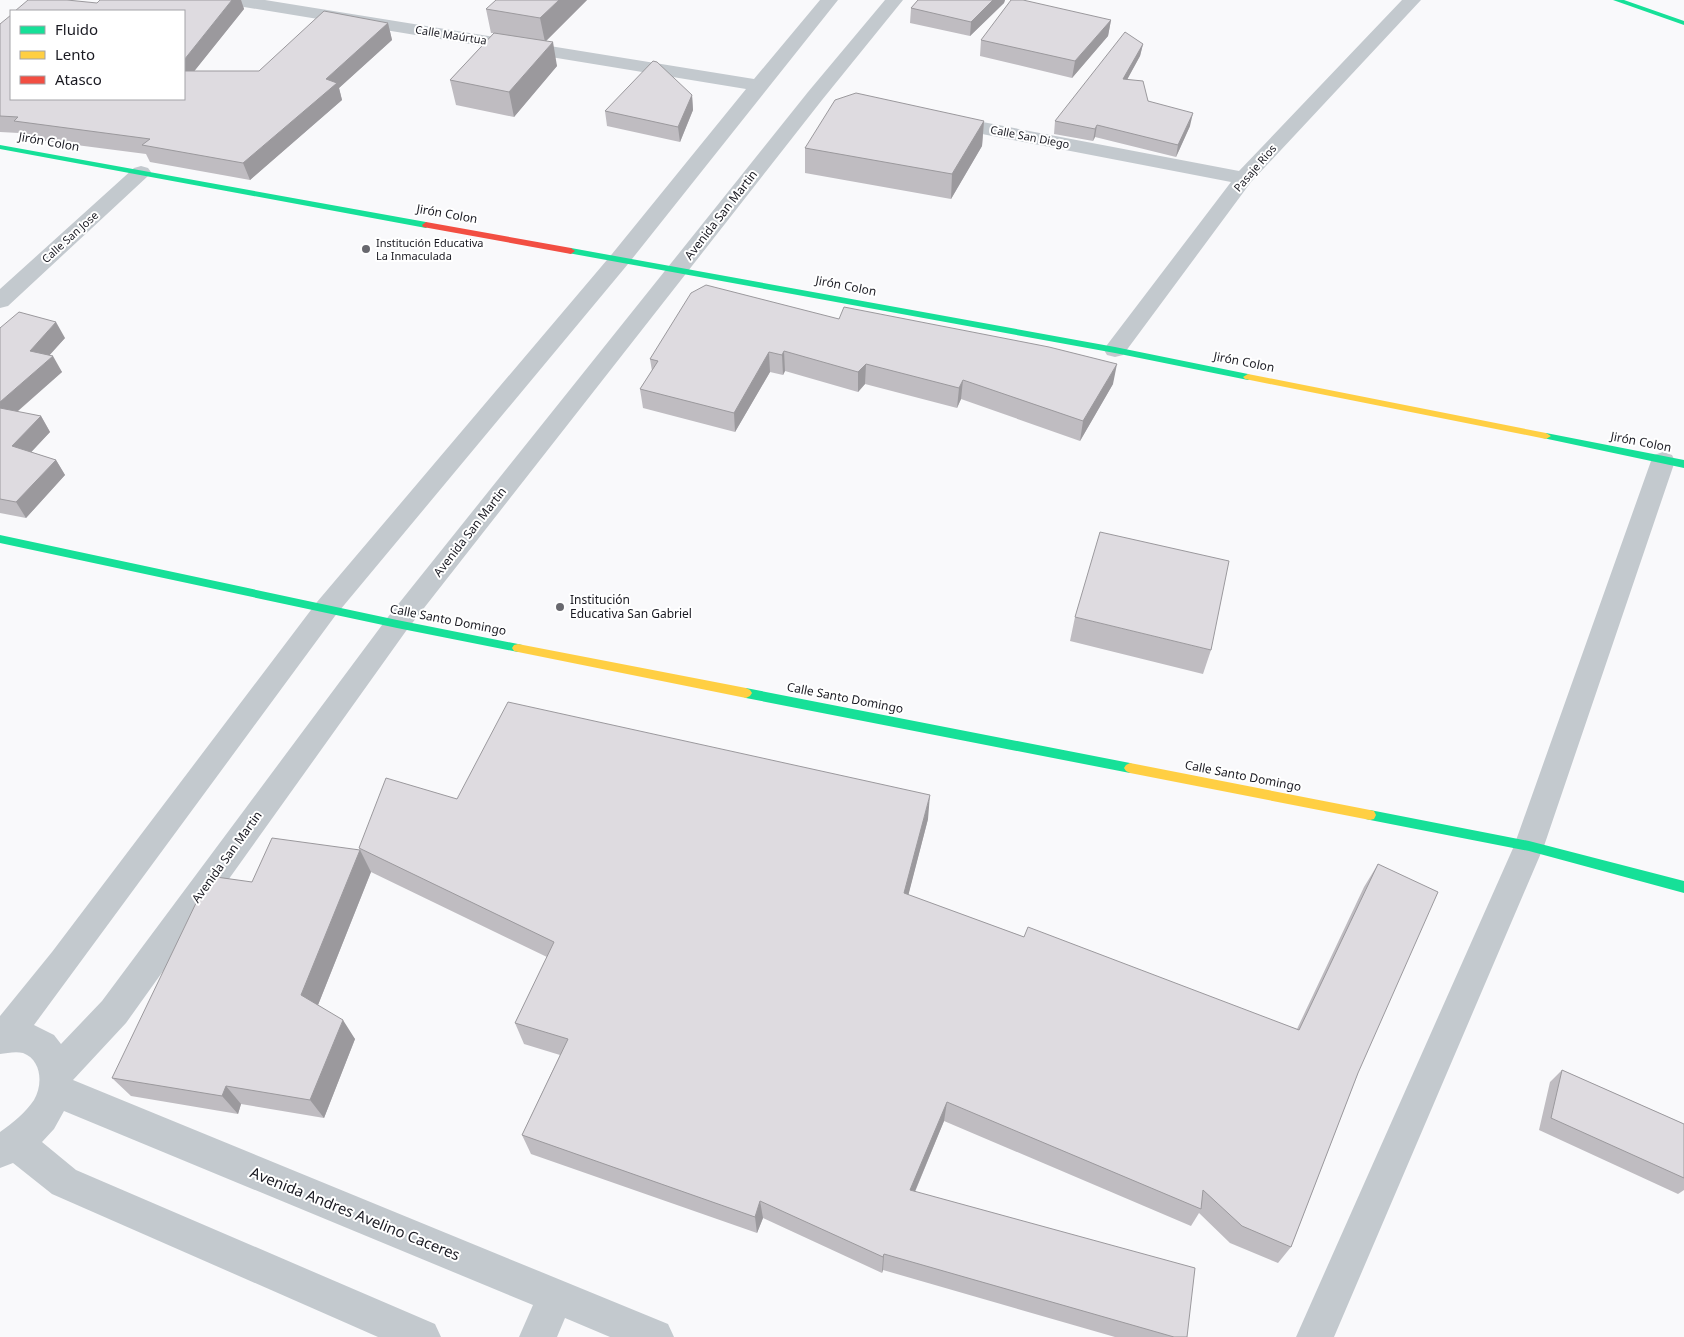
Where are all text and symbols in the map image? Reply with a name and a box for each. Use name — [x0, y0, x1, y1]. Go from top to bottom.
legend — [10, 10, 185, 100]
text: Fluido — [55, 19, 98, 39]
street label: Calle Maúrtua — [414, 21, 488, 48]
text: Lento — [55, 44, 95, 64]
text: Atasco — [55, 69, 102, 89]
street label: Calle San Diego — [989, 121, 1071, 152]
street label: Jirón Colon — [16, 128, 81, 155]
street label: Pasaje Rios — [1230, 141, 1279, 194]
street label: Avenida San Martin — [680, 166, 761, 263]
street label: Jirón Colon — [414, 200, 479, 227]
street label: Calle San Jose — [38, 207, 101, 266]
place label: Institución Educativa La Inmaculada — [376, 235, 484, 263]
marker: Institución Educativa La Inmaculada — [360, 243, 372, 255]
street label: Jirón Colon — [813, 271, 878, 300]
street label: Jirón Colon — [1211, 347, 1276, 376]
street label: Jirón Colon — [1608, 427, 1673, 456]
street label: Avenida San Martin — [429, 483, 510, 580]
place label: Institución Educativa San Gabriel — [570, 591, 692, 622]
street label: Calle Santo Domingo — [388, 600, 508, 639]
marker: Institución Educativa San Gabriel — [554, 601, 566, 613]
street label: Calle Santo Domingo — [785, 678, 905, 717]
street label: Calle Santo Domingo — [1183, 756, 1303, 795]
street label: Avenida San Martin — [188, 807, 266, 906]
street label: Avenida Andres Avelino Caceres — [247, 1162, 463, 1264]

